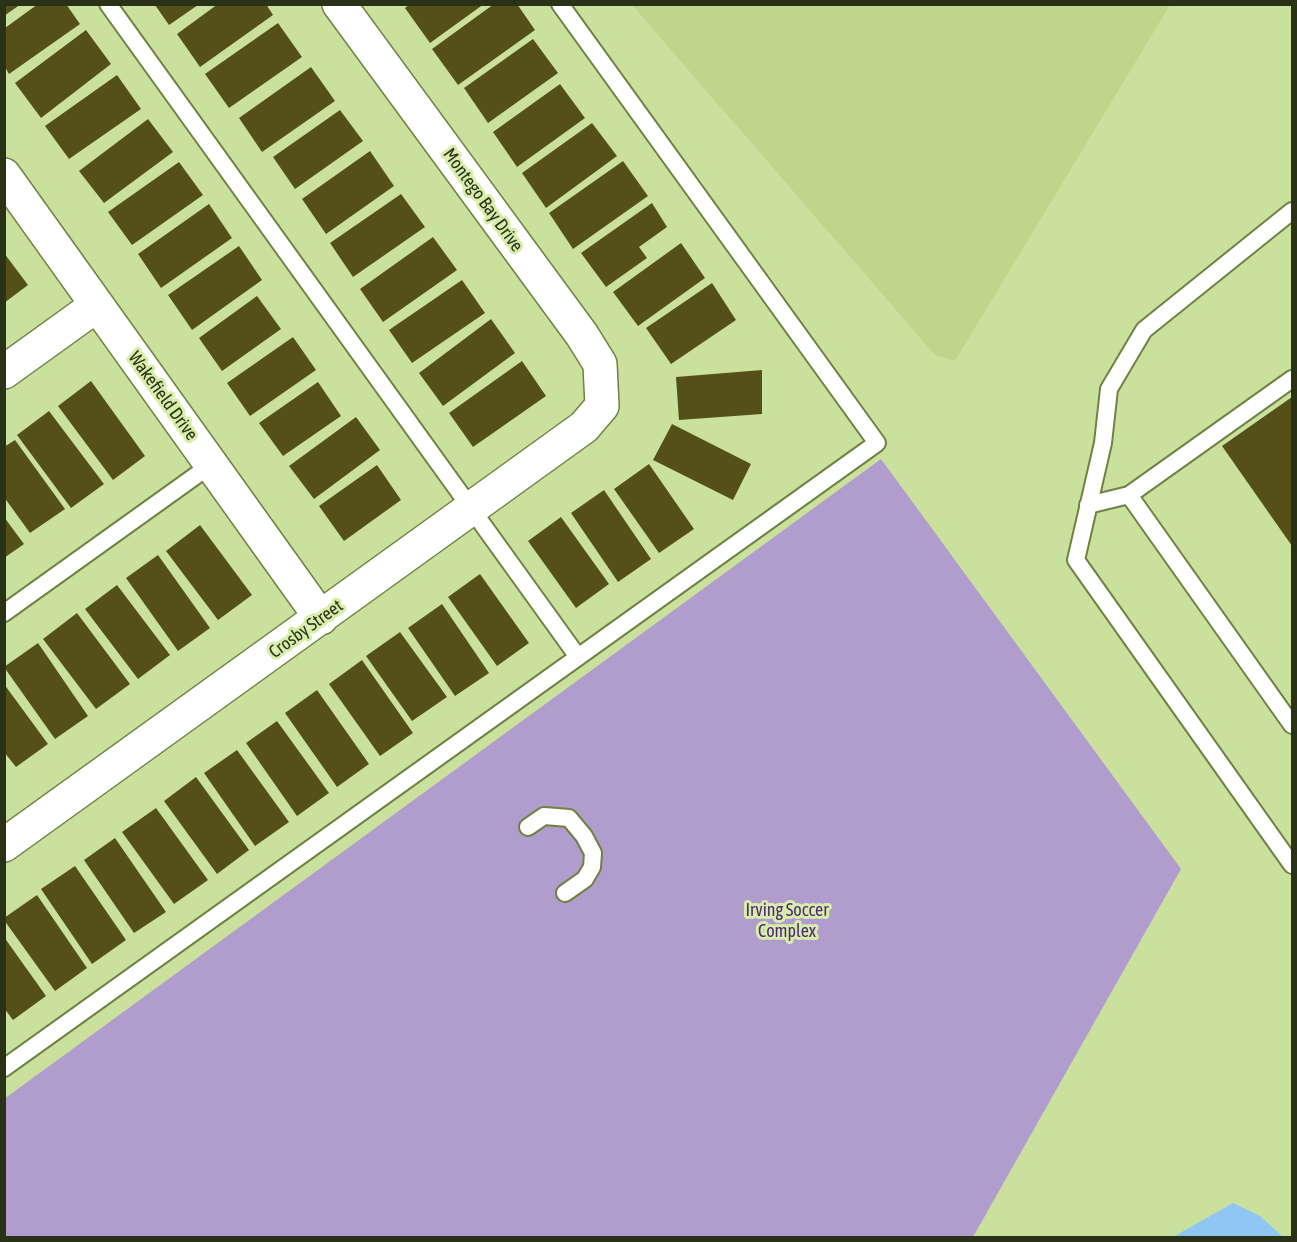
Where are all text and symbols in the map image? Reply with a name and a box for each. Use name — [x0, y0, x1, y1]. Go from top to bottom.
street label: Montego Bay Drive — [438, 144, 528, 256]
street label: Wakefield Drive — [124, 347, 202, 445]
street label: Crosby Street — [265, 595, 347, 663]
park label: Irving Soccer Complex — [745, 899, 829, 942]

